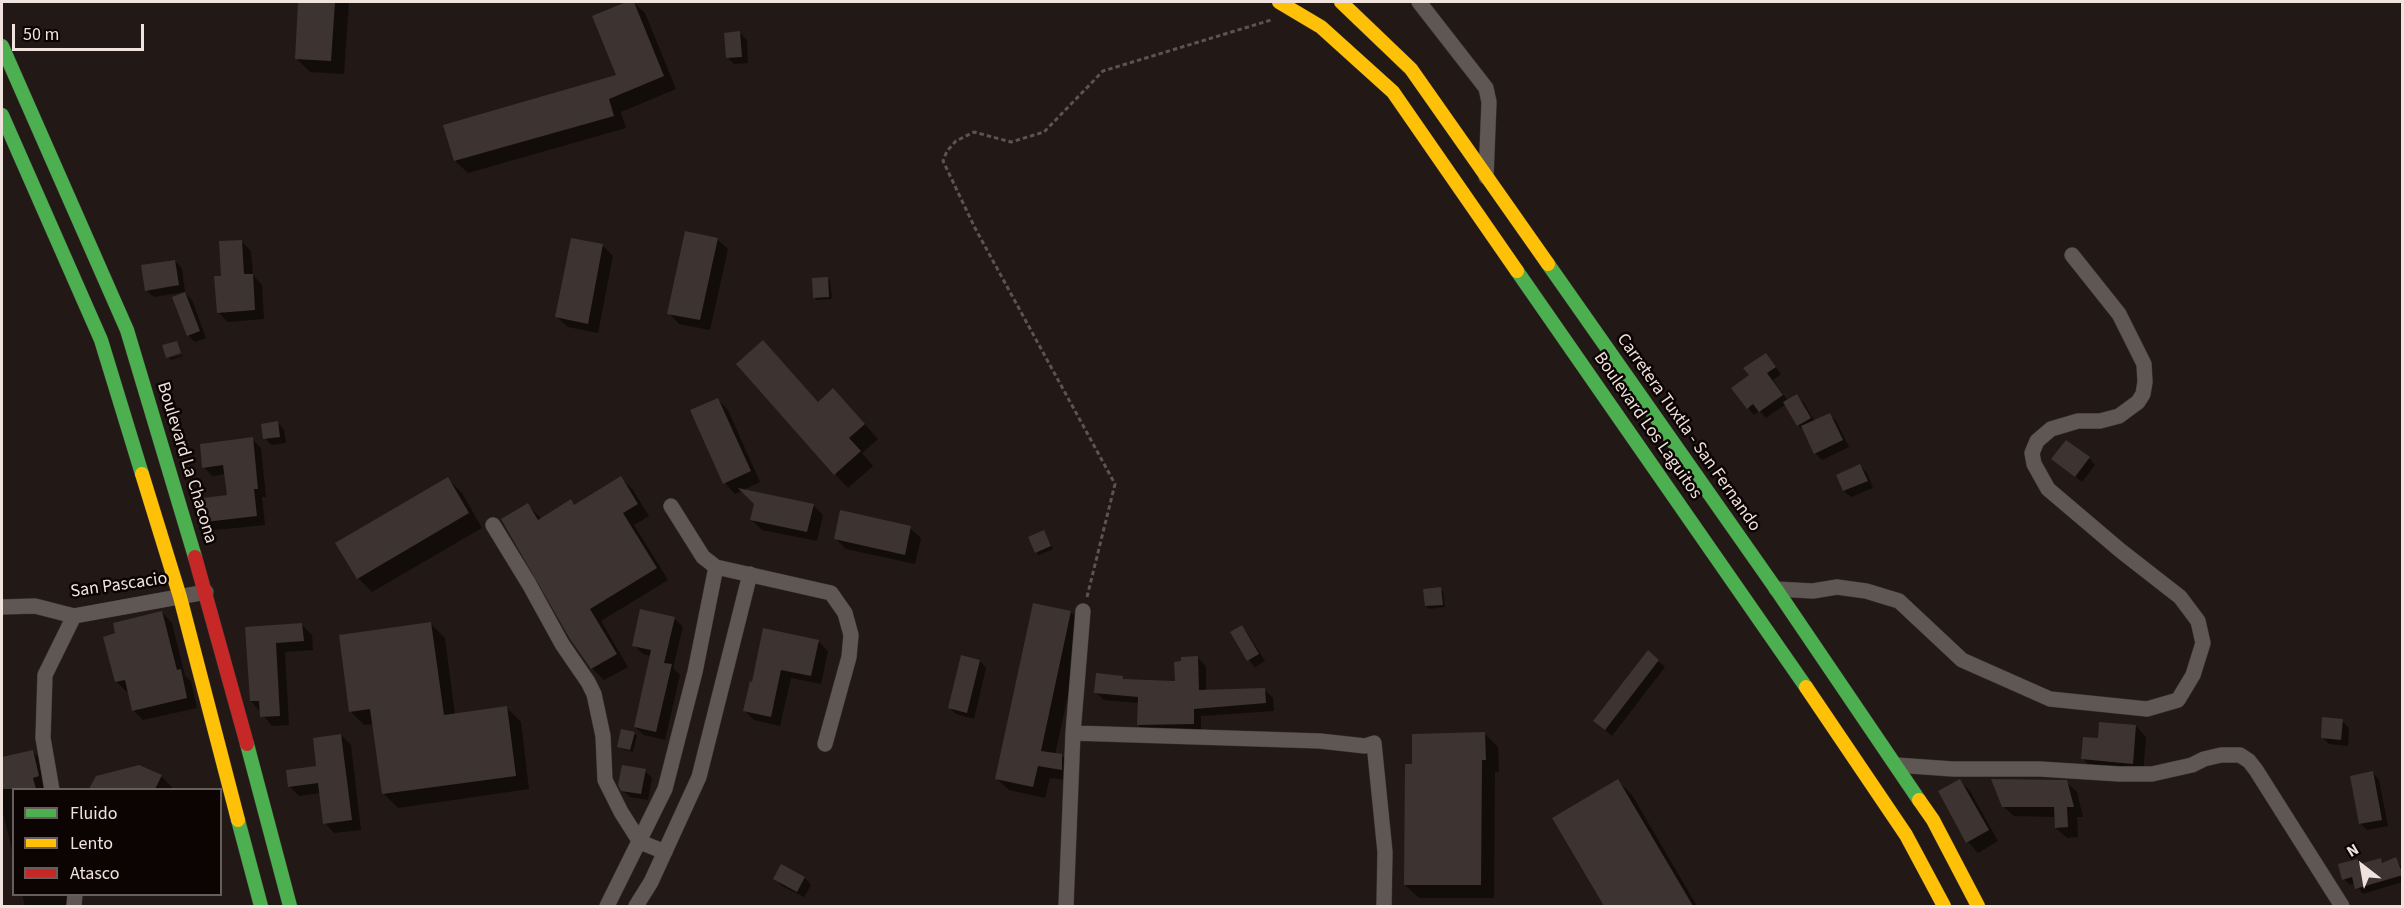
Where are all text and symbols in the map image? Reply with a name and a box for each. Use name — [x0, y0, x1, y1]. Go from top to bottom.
scale bar — [15, 12, 147, 50]
text: 50 m — [23, 22, 59, 47]
street label: Carretera Tuxtla - San Fernando — [1611, 330, 1765, 536]
street label: Boulevard Los Laguitos — [1588, 348, 1706, 504]
street label: Boulevard La Chacona — [151, 380, 221, 546]
street label: San Pascacio — [69, 569, 169, 603]
legend — [12, 788, 222, 896]
text: Fluido — [70, 801, 117, 826]
text: Lento — [70, 831, 113, 856]
north arrow — [2332, 836, 2392, 896]
text: N — [2342, 838, 2363, 863]
text: Atasco — [70, 861, 119, 886]

